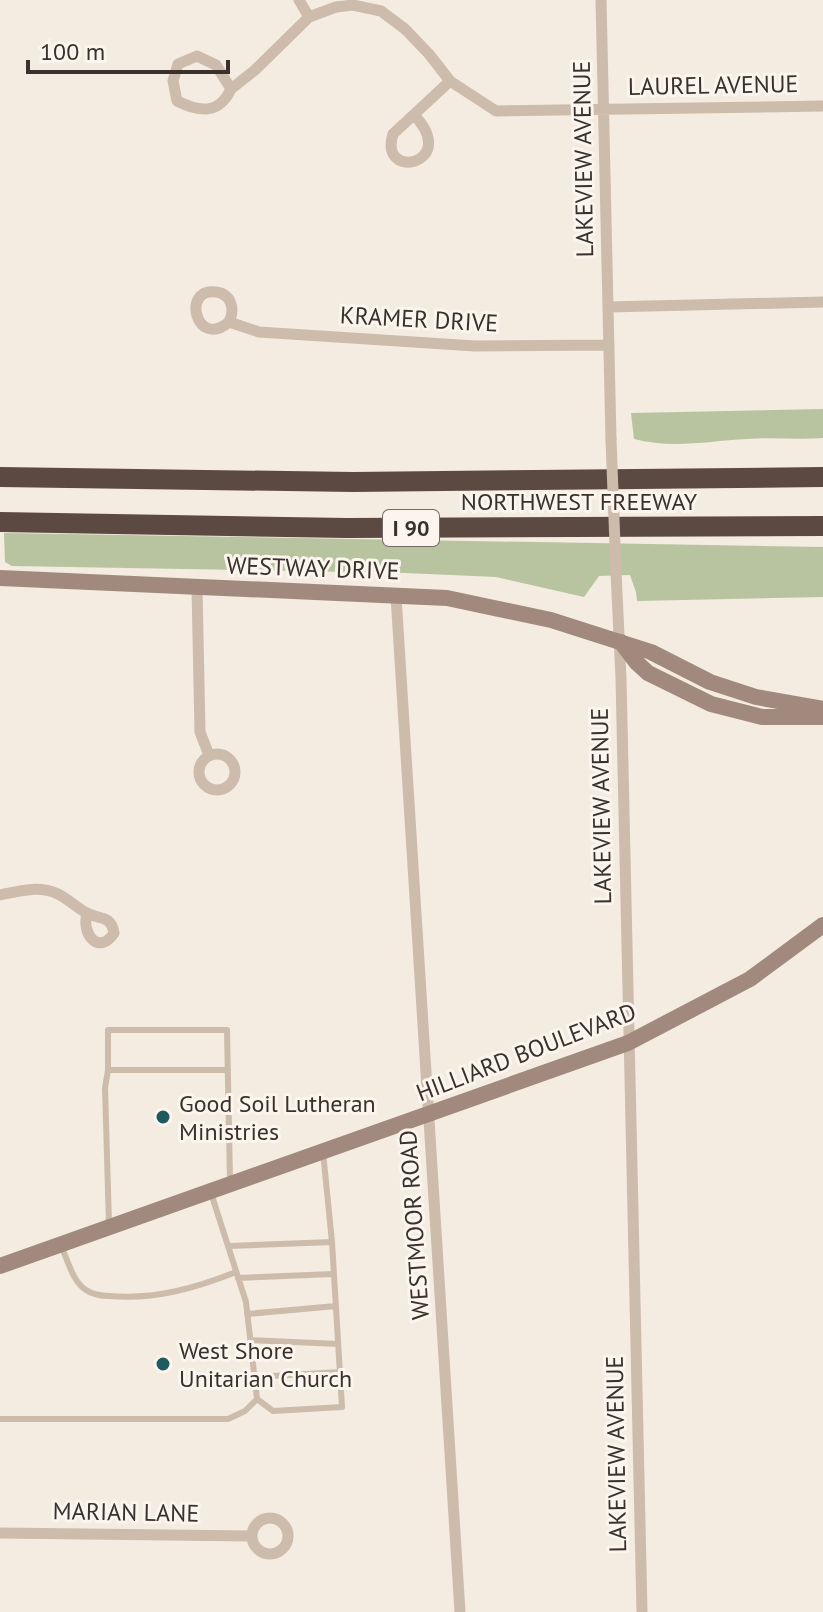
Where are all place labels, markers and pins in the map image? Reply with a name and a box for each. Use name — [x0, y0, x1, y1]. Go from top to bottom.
place label: Good Soil Lutheran Ministries — [179, 1088, 376, 1147]
marker: Good Soil Lutheran Ministries — [154, 1108, 172, 1126]
place label: West Shore Unitarian Church — [179, 1335, 352, 1394]
marker: West Shore Unitarian Church — [154, 1355, 172, 1373]

